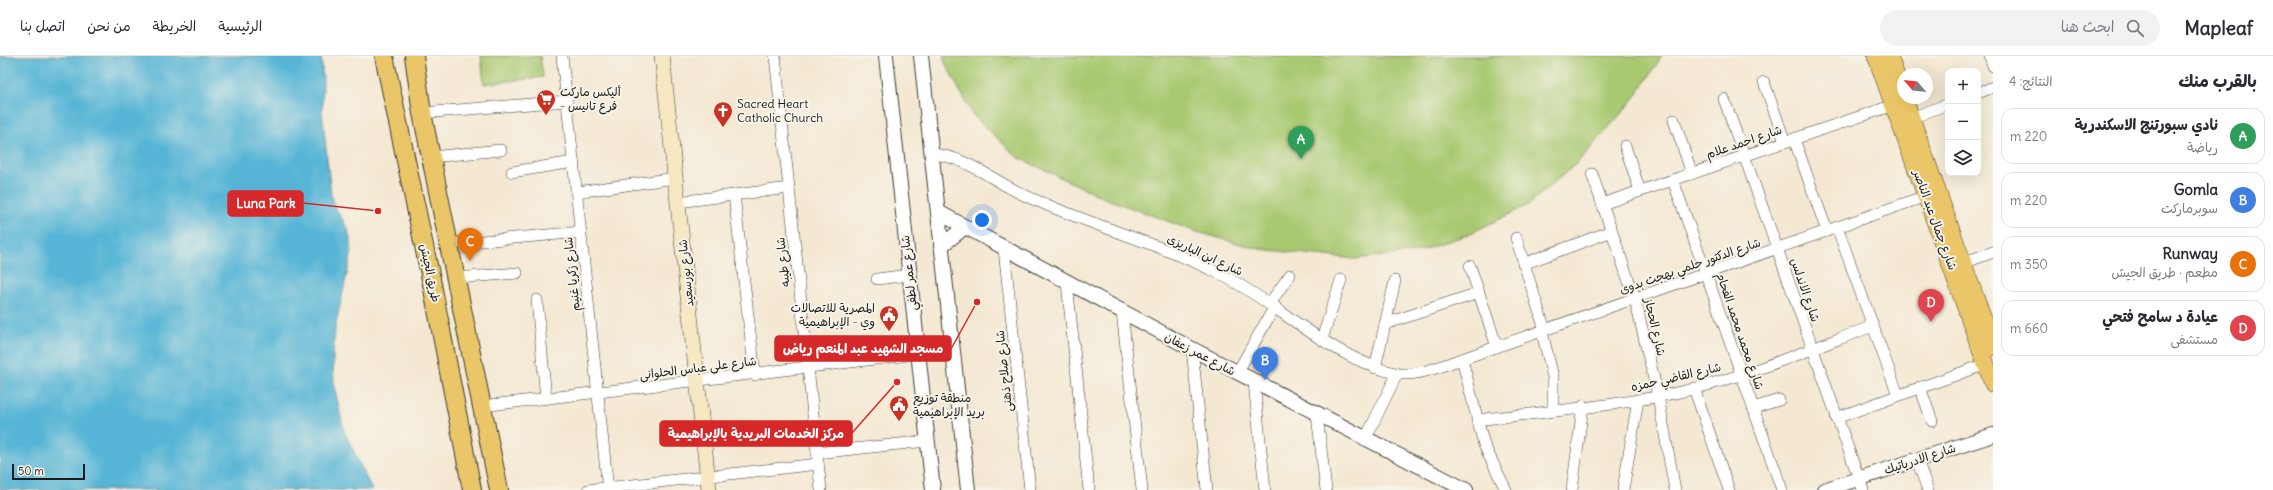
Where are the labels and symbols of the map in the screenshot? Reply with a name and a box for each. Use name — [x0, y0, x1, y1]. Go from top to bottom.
north arrow — [1897, 68, 1933, 104]
place label: أليكس ماركت - فرع تانيس — [560, 84, 621, 115]
supermarket icon: أليكس ماركت - فرع تانيس — [535, 88, 557, 116]
place label: Sacred Heart Catholic Church — [737, 96, 823, 125]
church icon: Sacred Heart Catholic Church — [712, 100, 734, 128]
street label: شارع احمد علام — [1704, 122, 1784, 163]
pin: A — [1288, 126, 1314, 159]
street label: شارع جمال عبد الناصر — [1908, 167, 1961, 273]
callout: Luna Park — [228, 191, 303, 216]
text: Luna Park — [236, 195, 296, 212]
your location — [972, 210, 992, 230]
pin: C — [457, 228, 483, 261]
street label: شارع ابن الباريزى — [1164, 230, 1246, 280]
street label: شارع عمر لطفي — [897, 234, 924, 311]
street label: شارع الدكتور حلمي بهجت بدوى — [1617, 234, 1764, 301]
street label: شارع زكريا غنيم — [560, 236, 585, 312]
street label: شارع طيبه — [772, 236, 795, 288]
street label: شارع بورسعيد — [675, 238, 698, 307]
street label: طريق الجيش — [416, 242, 444, 304]
street label: شارع الاندلس — [1786, 256, 1823, 324]
street label: شارع محمد محمد الفحام — [1711, 270, 1768, 392]
pin: D — [1918, 289, 1944, 322]
street label: شارع الحجاز — [1639, 296, 1669, 358]
place label: المصرية للاتصالات وي - الإبراهيمية — [790, 300, 875, 331]
public building icon: المصرية للاتصالات وي - الإبراهيمية — [878, 304, 900, 332]
street label: شارع صلاح ذهنى — [992, 329, 1017, 413]
street label: شارع عمر زعفان — [1161, 329, 1238, 380]
callout: مسجد الشهيد عبد المنعم رياض — [775, 336, 951, 361]
text: مسجد الشهيد عبد المنعم رياض — [783, 340, 943, 359]
pin: B — [1252, 347, 1278, 380]
street label: شارع على عباس الحلوانى — [639, 353, 758, 384]
street label: شارع القاضي حمزه — [1629, 359, 1723, 398]
place label: منطقة توزيع بريد الإبراهيمية — [913, 390, 985, 420]
public building icon: منطقة توزيع بريد الإبراهيمية — [888, 394, 910, 422]
callout: مركز الخدمات البريدية بالإبراهيمية — [660, 421, 852, 446]
text: مركز الخدمات البريدية بالإبراهيمية — [668, 425, 844, 442]
street label: شارع الادرياتيك — [1882, 440, 1958, 479]
scale bar — [12, 462, 85, 481]

